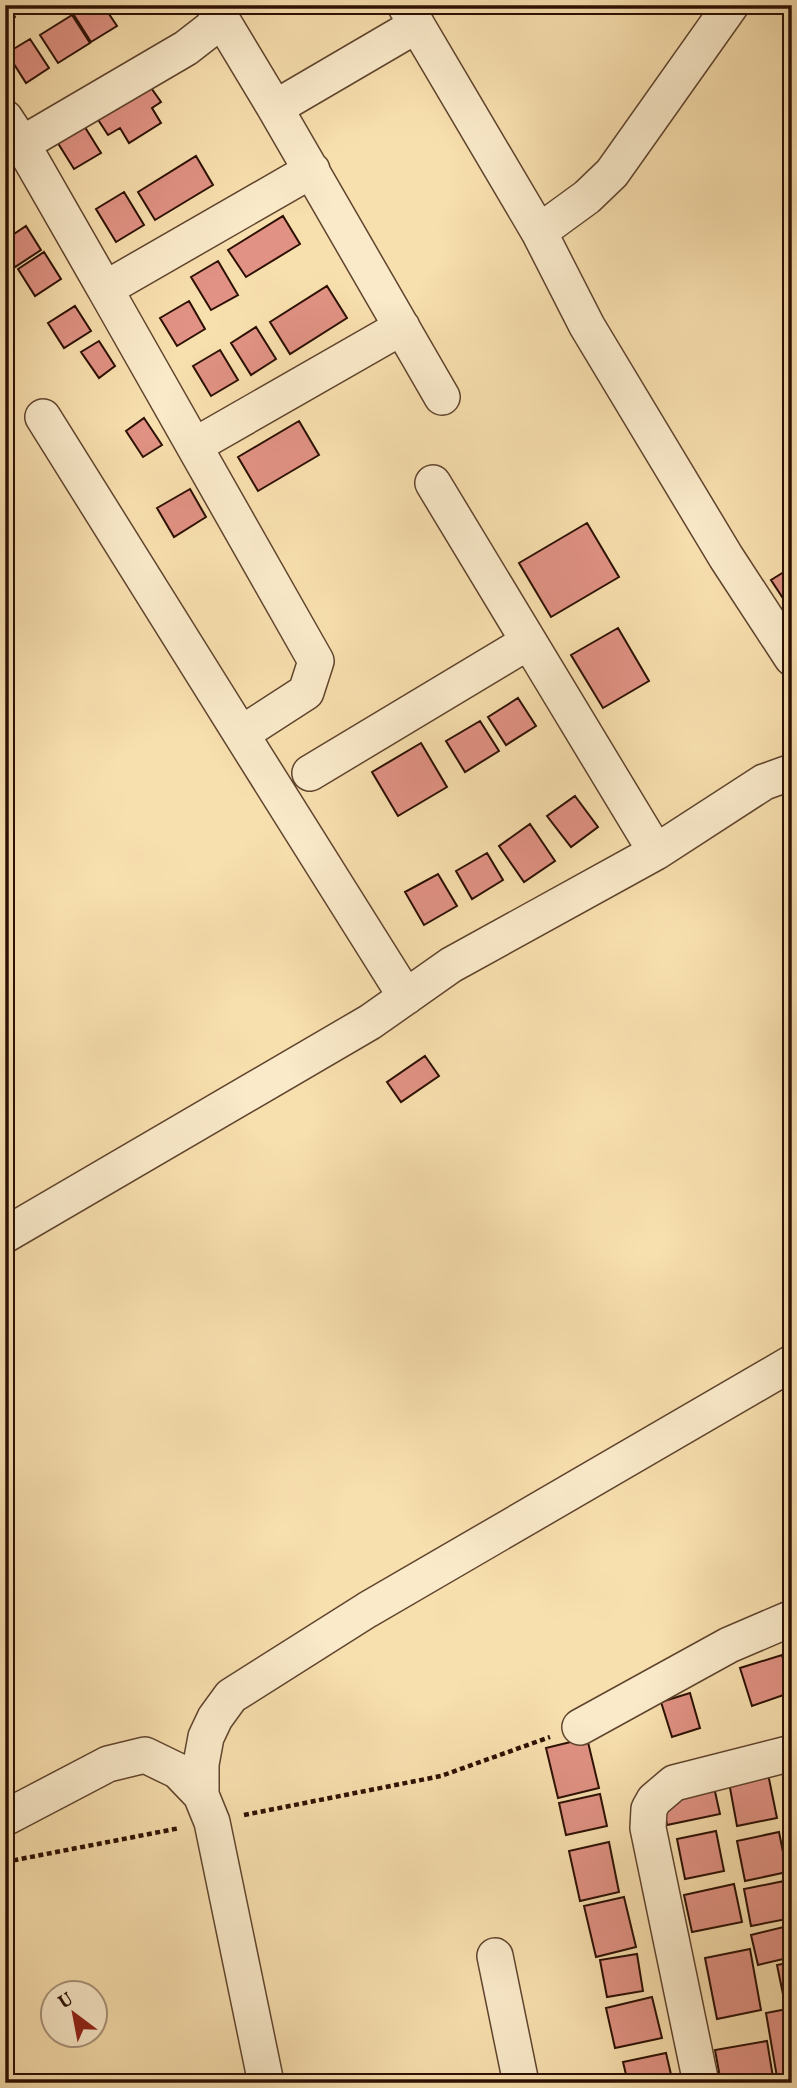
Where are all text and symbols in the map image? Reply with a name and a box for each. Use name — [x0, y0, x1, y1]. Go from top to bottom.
north arrow — [38, 1980, 108, 2050]
text: U — [54, 1987, 78, 2016]

